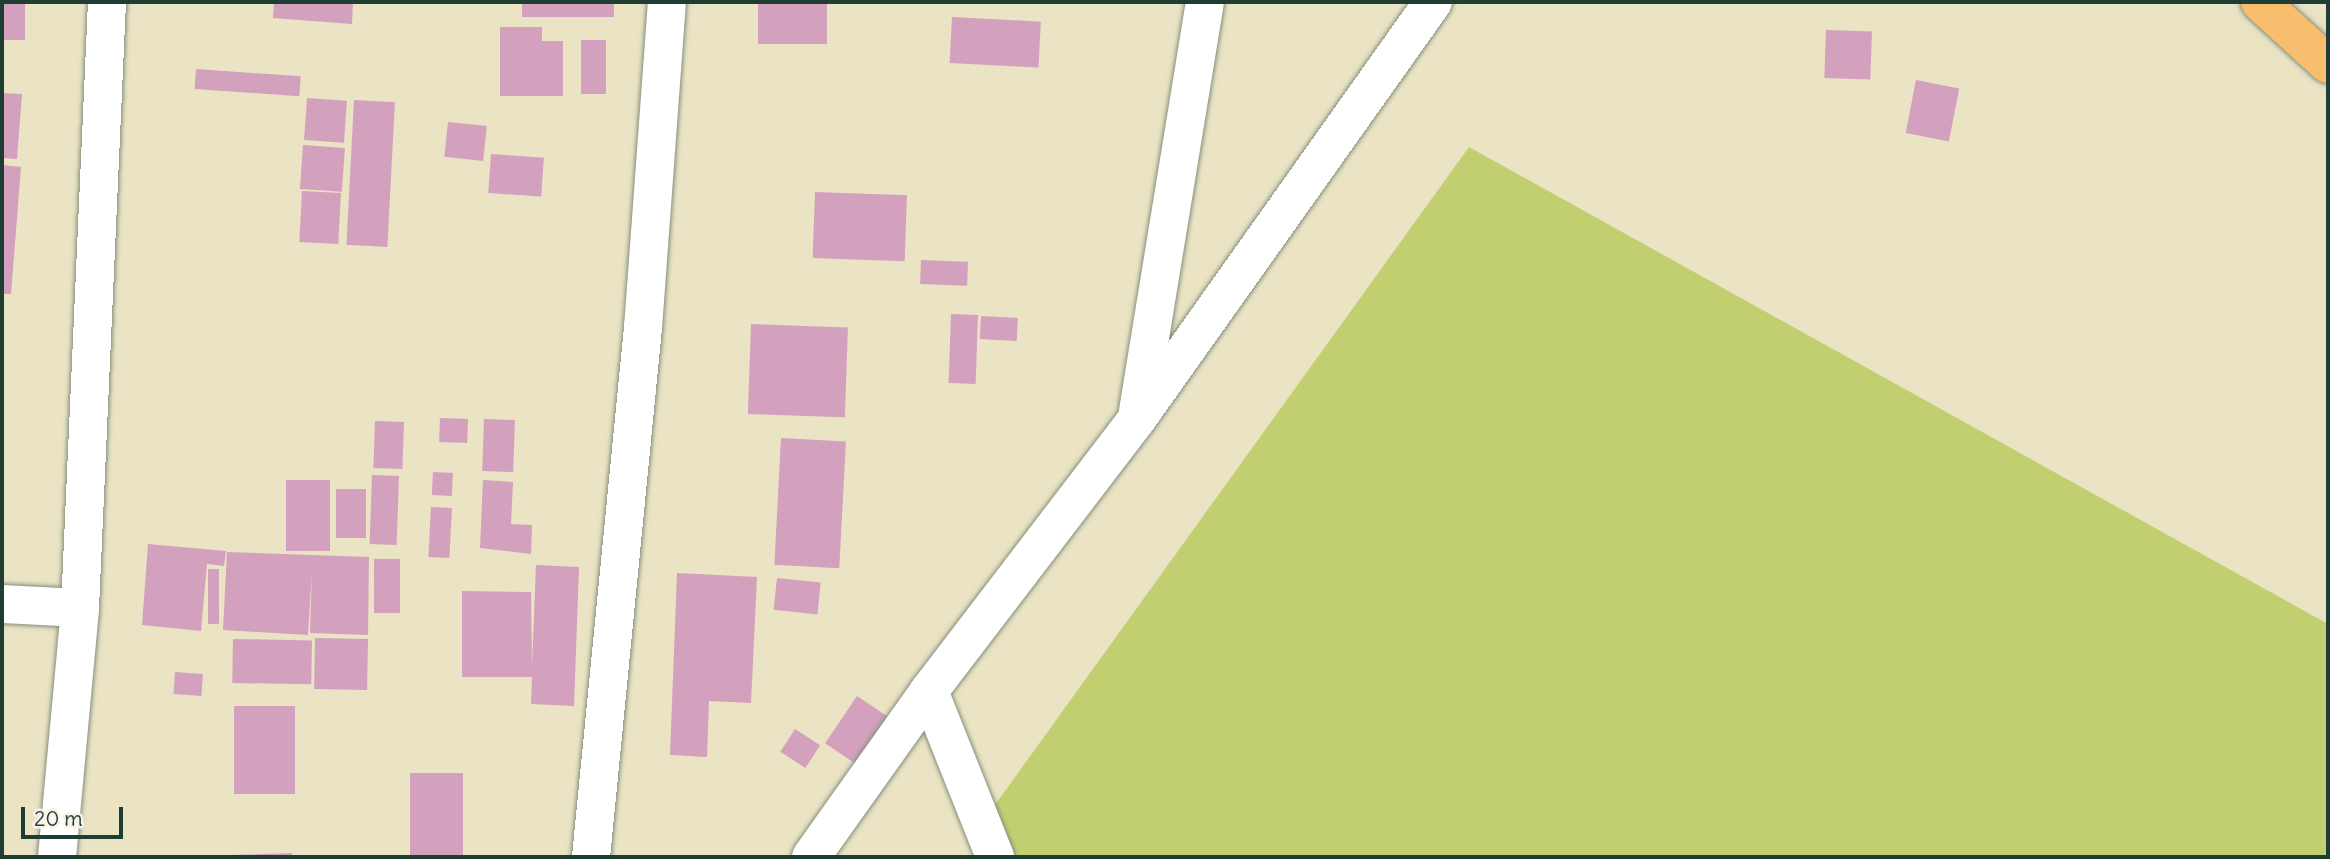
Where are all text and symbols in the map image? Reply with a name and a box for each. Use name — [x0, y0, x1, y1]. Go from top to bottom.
scale bar — [24, 792, 126, 836]
text: 20 m — [34, 805, 83, 832]

